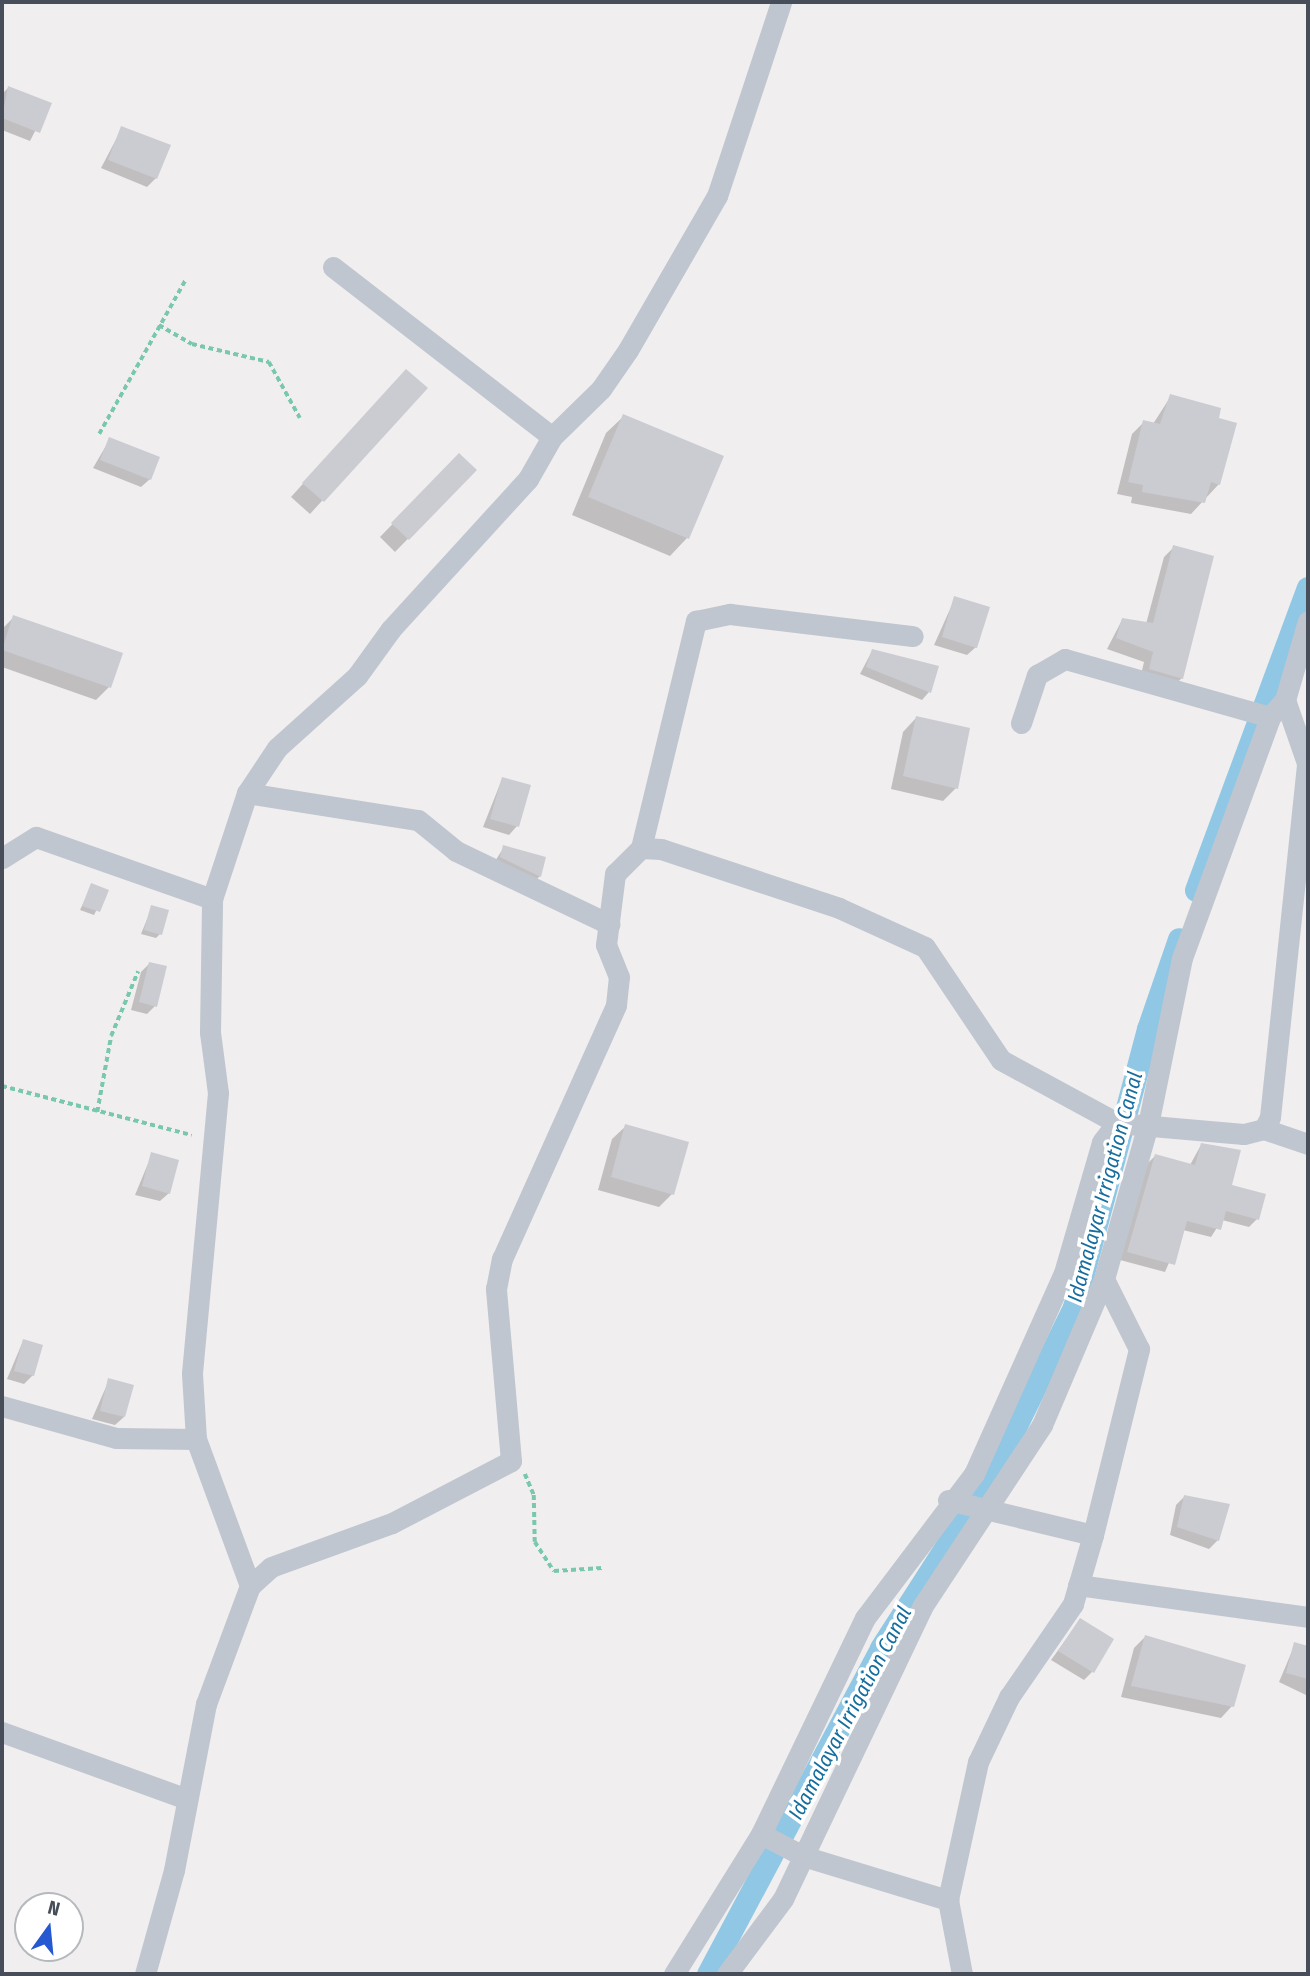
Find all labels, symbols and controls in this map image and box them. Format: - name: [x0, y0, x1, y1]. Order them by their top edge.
- water label: Idamalayar Irrigation Canal: [1062, 1069, 1148, 1305]
- water label: Idamalayar Irrigation Canal: [783, 1602, 917, 1824]
- north arrow: [14, 1892, 84, 1962]
- text: N: [46, 1896, 63, 1921]

